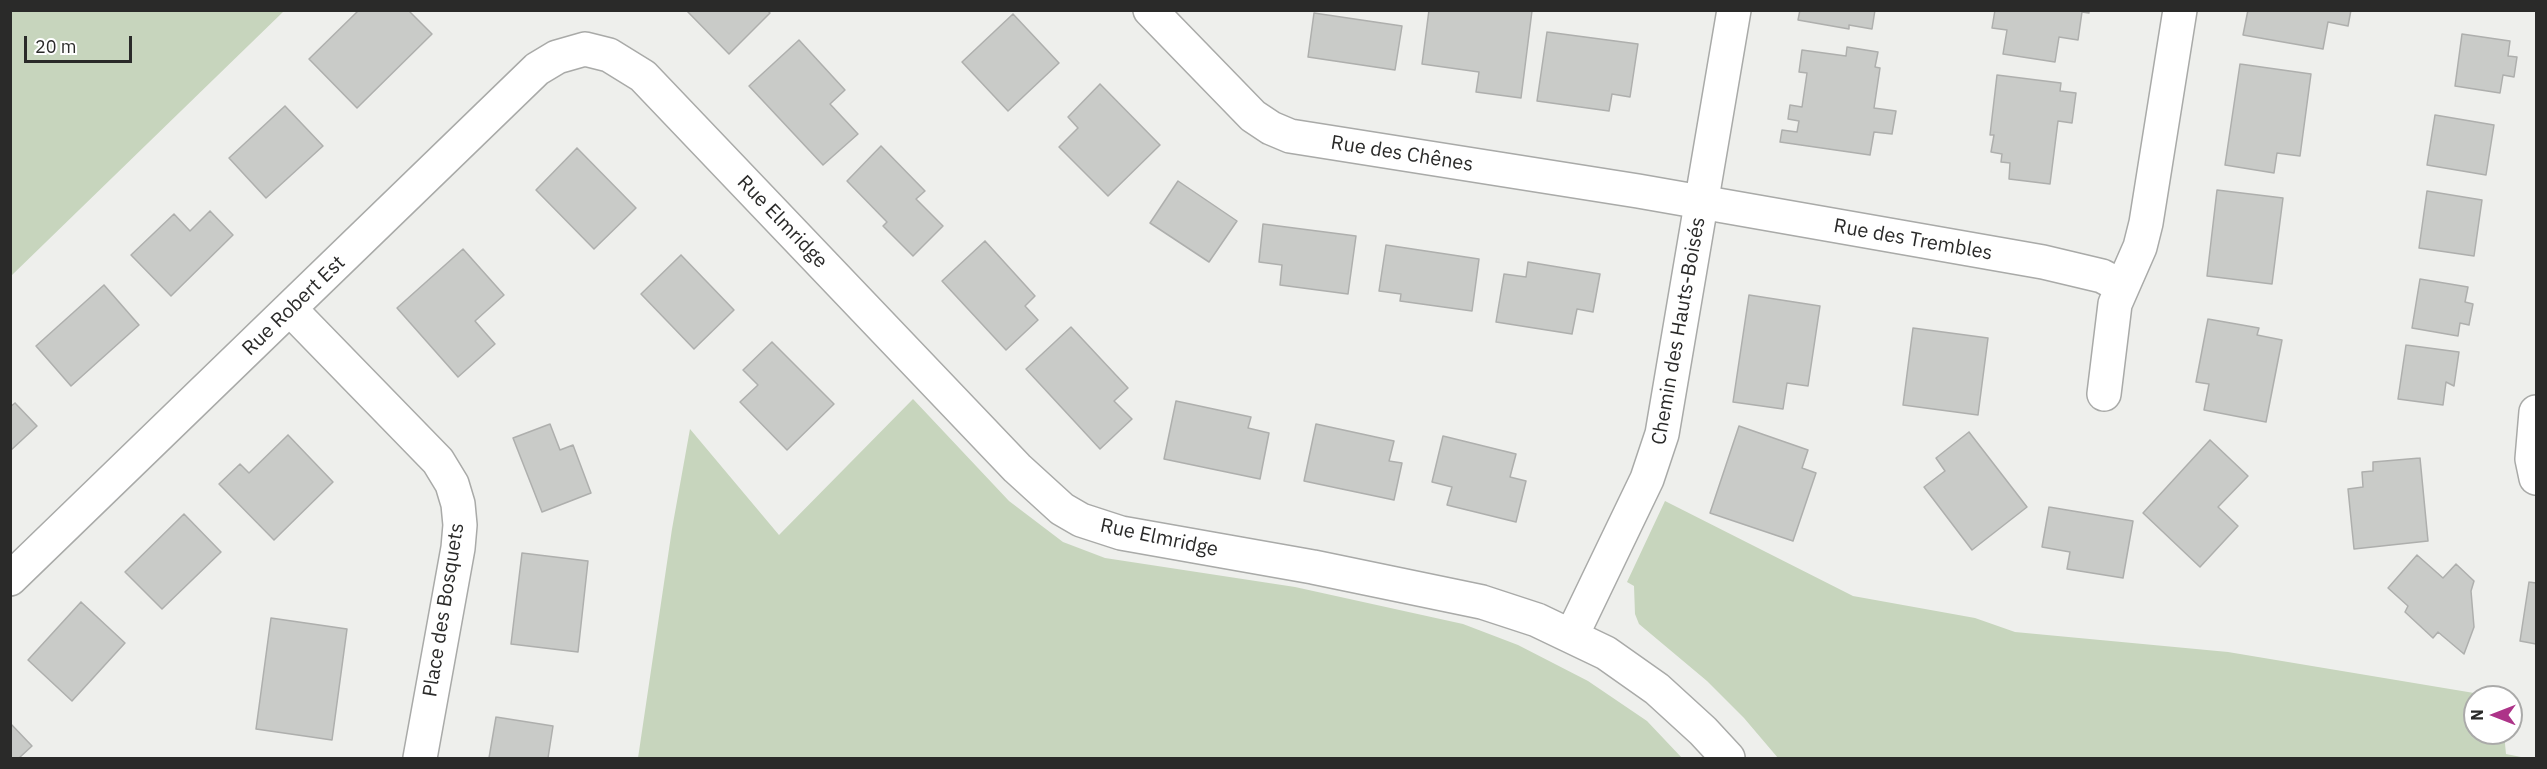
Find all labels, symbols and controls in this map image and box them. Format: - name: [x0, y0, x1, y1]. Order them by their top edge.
- scale bar: [27, 24, 135, 62]
- text: 20 m: [35, 35, 77, 58]
- street label: Rue des Chênes: [1329, 131, 1475, 177]
- street label: Rue Elmridge: [732, 171, 832, 273]
- street label: Rue des Trembles: [1832, 214, 1994, 266]
- street label: Chemin des Hauts-Boisés: [1647, 215, 1711, 447]
- street label: Rue Robert Est: [238, 251, 350, 361]
- street label: Rue Elmridge: [1098, 514, 1220, 562]
- street label: Place des Bosquets: [418, 521, 470, 699]
- north arrow: [2463, 685, 2523, 745]
- text: N: [2467, 709, 2487, 721]

